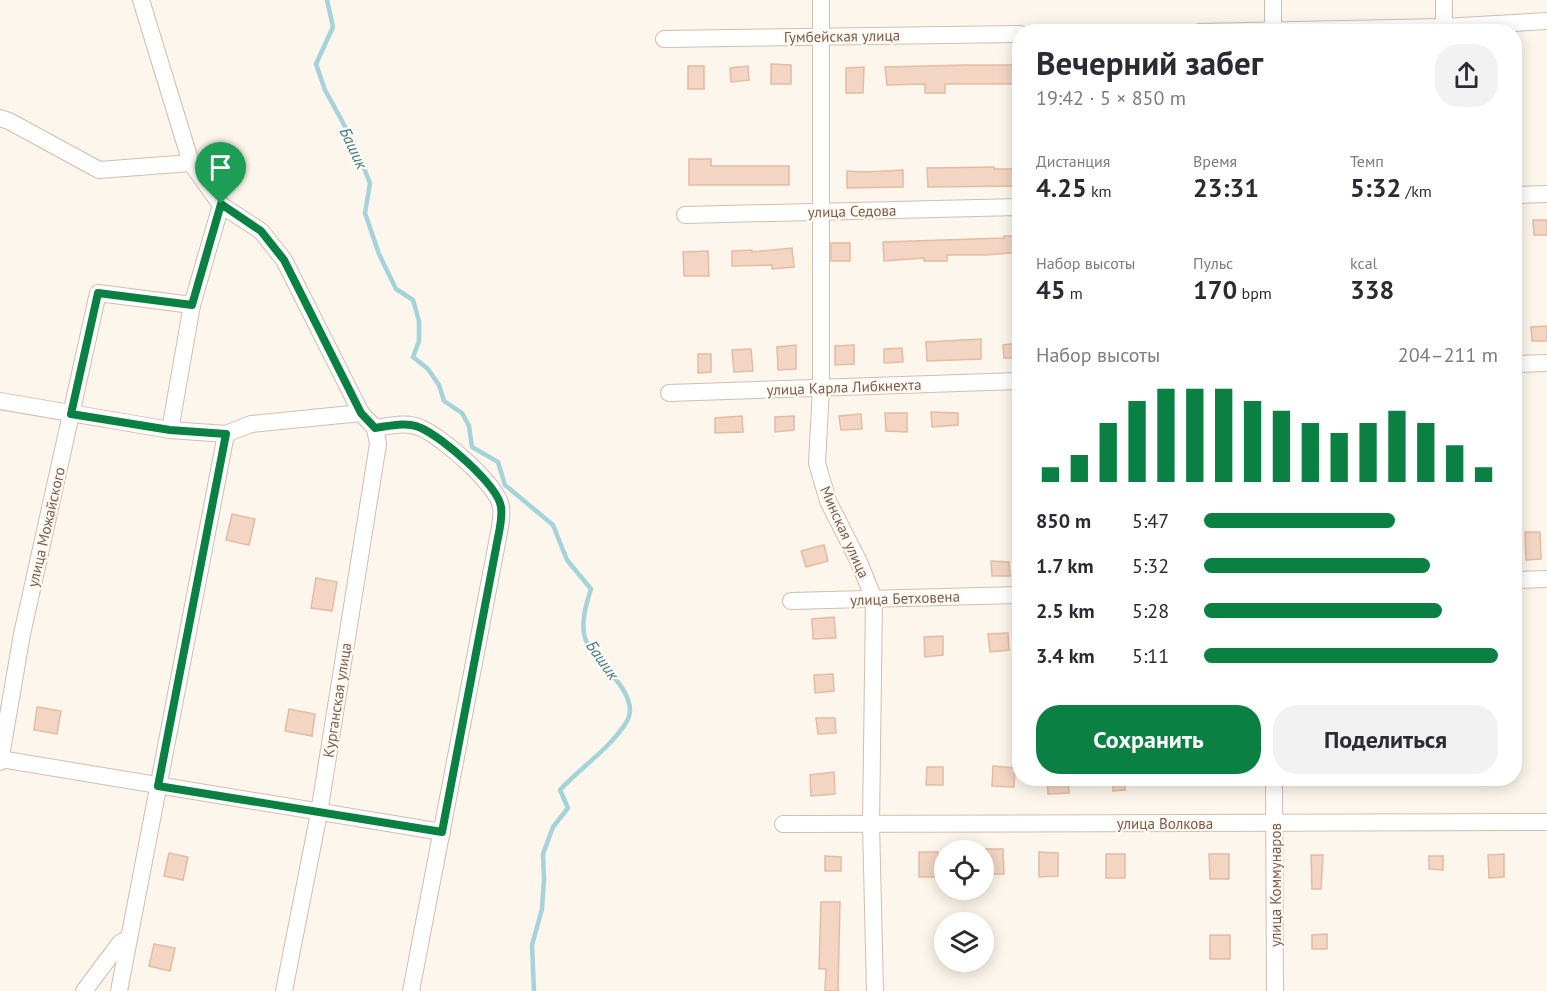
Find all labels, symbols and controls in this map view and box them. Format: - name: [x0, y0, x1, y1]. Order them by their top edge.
- street label: Гумбейская улица: [784, 25, 900, 47]
- text: Вечерний забег: [1036, 41, 1263, 84]
- button: share: [1435, 44, 1498, 107]
- text: 19:42 · 5 × 850 m: [1036, 85, 1186, 111]
- water label: Башик: [336, 124, 373, 173]
- pin: [195, 142, 246, 204]
- icon: arrive: [204, 151, 237, 184]
- text: Дистанция: [1036, 151, 1110, 171]
- text: Время: [1193, 151, 1237, 171]
- text: Темп: [1350, 151, 1384, 171]
- text: 4.25: [1036, 171, 1087, 204]
- text: 23:31: [1193, 171, 1259, 204]
- text: 5:32: [1350, 171, 1401, 204]
- text: km: [1087, 181, 1112, 201]
- text: /km: [1401, 181, 1432, 201]
- street label: улица Седова: [808, 201, 896, 221]
- text: Набор высоты: [1036, 253, 1135, 273]
- text: Пульс: [1193, 253, 1233, 273]
- text: kcal: [1350, 253, 1377, 273]
- text: 45: [1036, 273, 1065, 306]
- text: 170: [1193, 273, 1237, 306]
- text: 338: [1350, 273, 1394, 306]
- text: m: [1065, 283, 1083, 303]
- text: bpm: [1237, 283, 1272, 303]
- text: Набор высоты: [1036, 342, 1160, 368]
- text: 204–211 m: [1398, 342, 1498, 368]
- street label: улица Карла Либкнехта: [766, 375, 922, 399]
- street label: улица Можайского: [23, 465, 69, 589]
- street label: Минская улица: [816, 483, 874, 581]
- text: 850 m: [1036, 508, 1091, 534]
- text: 5:47: [1132, 508, 1169, 534]
- text: 1.7 km: [1036, 553, 1094, 579]
- text: 5:32: [1132, 553, 1169, 579]
- street label: улица Бетховена: [850, 587, 960, 609]
- text: 2.5 km: [1036, 598, 1095, 624]
- text: 5:28: [1132, 598, 1169, 624]
- water label: Башик: [582, 636, 624, 684]
- street label: Курганская улица: [319, 641, 355, 759]
- text: 3.4 km: [1036, 643, 1095, 669]
- text: 5:11: [1132, 643, 1169, 669]
- button: Сохранить: [1036, 705, 1261, 774]
- button: Поделиться: [1273, 705, 1498, 774]
- street label: улица Волкова: [1117, 814, 1213, 833]
- street label: улица Коммунаров: [1266, 823, 1285, 947]
- map controls: [934, 840, 994, 972]
- button: locate: [934, 840, 994, 900]
- button: layers: [934, 912, 994, 972]

